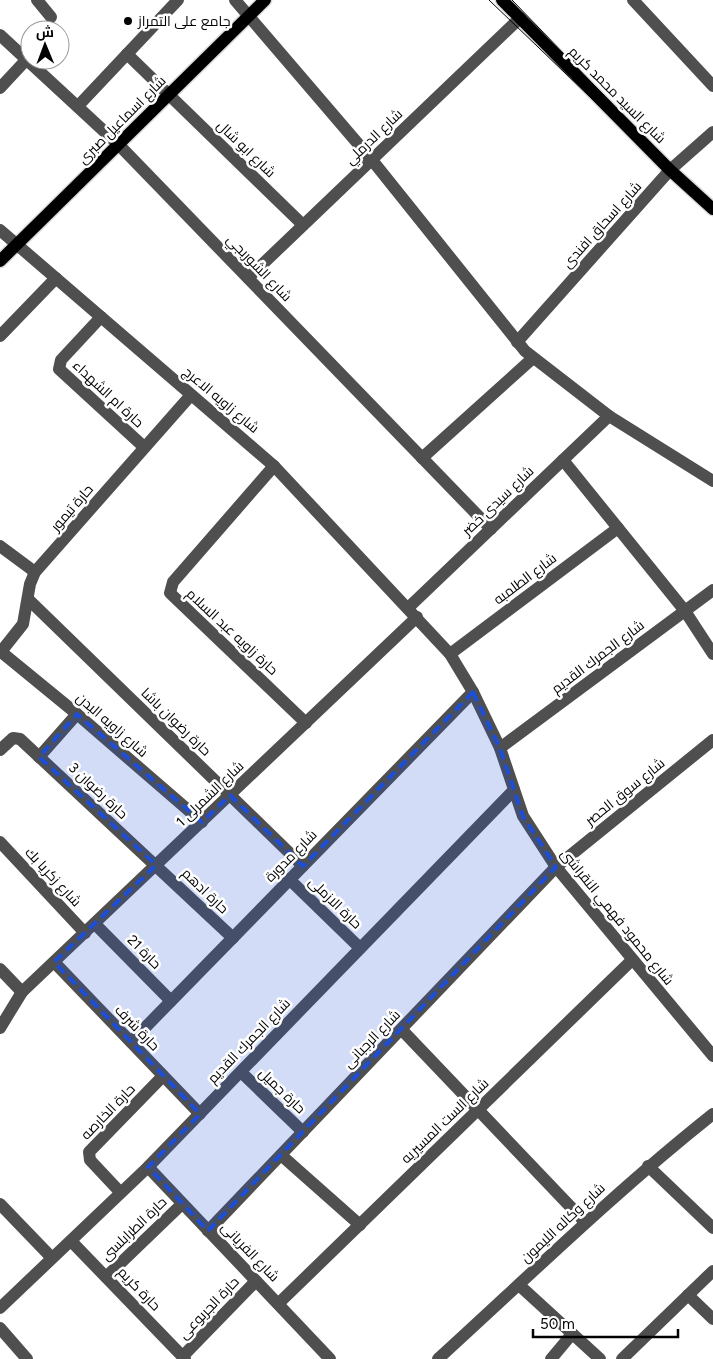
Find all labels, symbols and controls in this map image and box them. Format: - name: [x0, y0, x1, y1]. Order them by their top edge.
- place label: جامع على التمراز: [137, 13, 230, 30]
- marker: جامع على التمراز: [122, 15, 134, 27]
- north arrow: [20, 20, 70, 70]
- text: ش: [36, 24, 54, 41]
- street label: شارع السيد محمد كريم: [564, 43, 669, 148]
- street label: شارع اسماعيل صبرى: [74, 72, 170, 168]
- street label: شارع الدرملي: [342, 105, 408, 171]
- street label: شارع ابو شال: [213, 117, 279, 181]
- street label: شارع اسحاق افندى: [559, 178, 645, 272]
- street label: شارع الشوربجي: [221, 231, 295, 307]
- street label: حارة ام الشهداء: [68, 357, 147, 432]
- street label: شارع زاويه الاعرج: [179, 363, 263, 437]
- street label: شارع سيدى خضر: [458, 463, 537, 540]
- street label: حارة تيمور: [46, 481, 97, 536]
- street label: شارع الطلمبه: [490, 550, 560, 608]
- street label: حارة زاويه عبد السلام: [182, 585, 281, 679]
- street label: شارع الجمرك القديم: [548, 617, 648, 698]
- street label: حارة رضوان باشا: [138, 684, 214, 760]
- street label: شارع زاويه البدن: [73, 689, 151, 761]
- street label: شارع سوق الحصر: [581, 755, 668, 830]
- street label: شارع الشمرلى 1: [173, 758, 247, 830]
- street label: حارة رضوان 3: [65, 759, 131, 823]
- street label: شارع مدورة: [261, 826, 321, 886]
- street label: شارع زكريا بك: [21, 844, 85, 910]
- street label: شارع محمود فهمي النقراشى: [555, 846, 677, 990]
- street label: حارة ادهم: [177, 865, 232, 918]
- street label: حارة الازملى: [305, 873, 365, 933]
- street label: حارة 21: [124, 932, 164, 972]
- street label: شارع الجمرك القديم: [204, 995, 295, 1088]
- street label: حارة شرف: [111, 1002, 163, 1054]
- street label: شارع الرجبانى: [340, 1006, 404, 1072]
- street label: حارة جميل: [255, 1065, 309, 1117]
- street label: شارع الست المسيريه: [398, 1075, 492, 1167]
- street label: حارة الخارصه: [77, 1081, 139, 1143]
- street label: شارع وكاله الليمون: [517, 1179, 609, 1267]
- street label: حارة الطرابلسى: [98, 1194, 170, 1264]
- street label: شارع الفريانى: [217, 1219, 283, 1285]
- street label: حارة كريم: [113, 1264, 164, 1315]
- street label: حارة الجربوعى: [175, 1273, 243, 1343]
- scale bar: [533, 1306, 678, 1338]
- text: 50 m: [540, 1315, 575, 1333]

